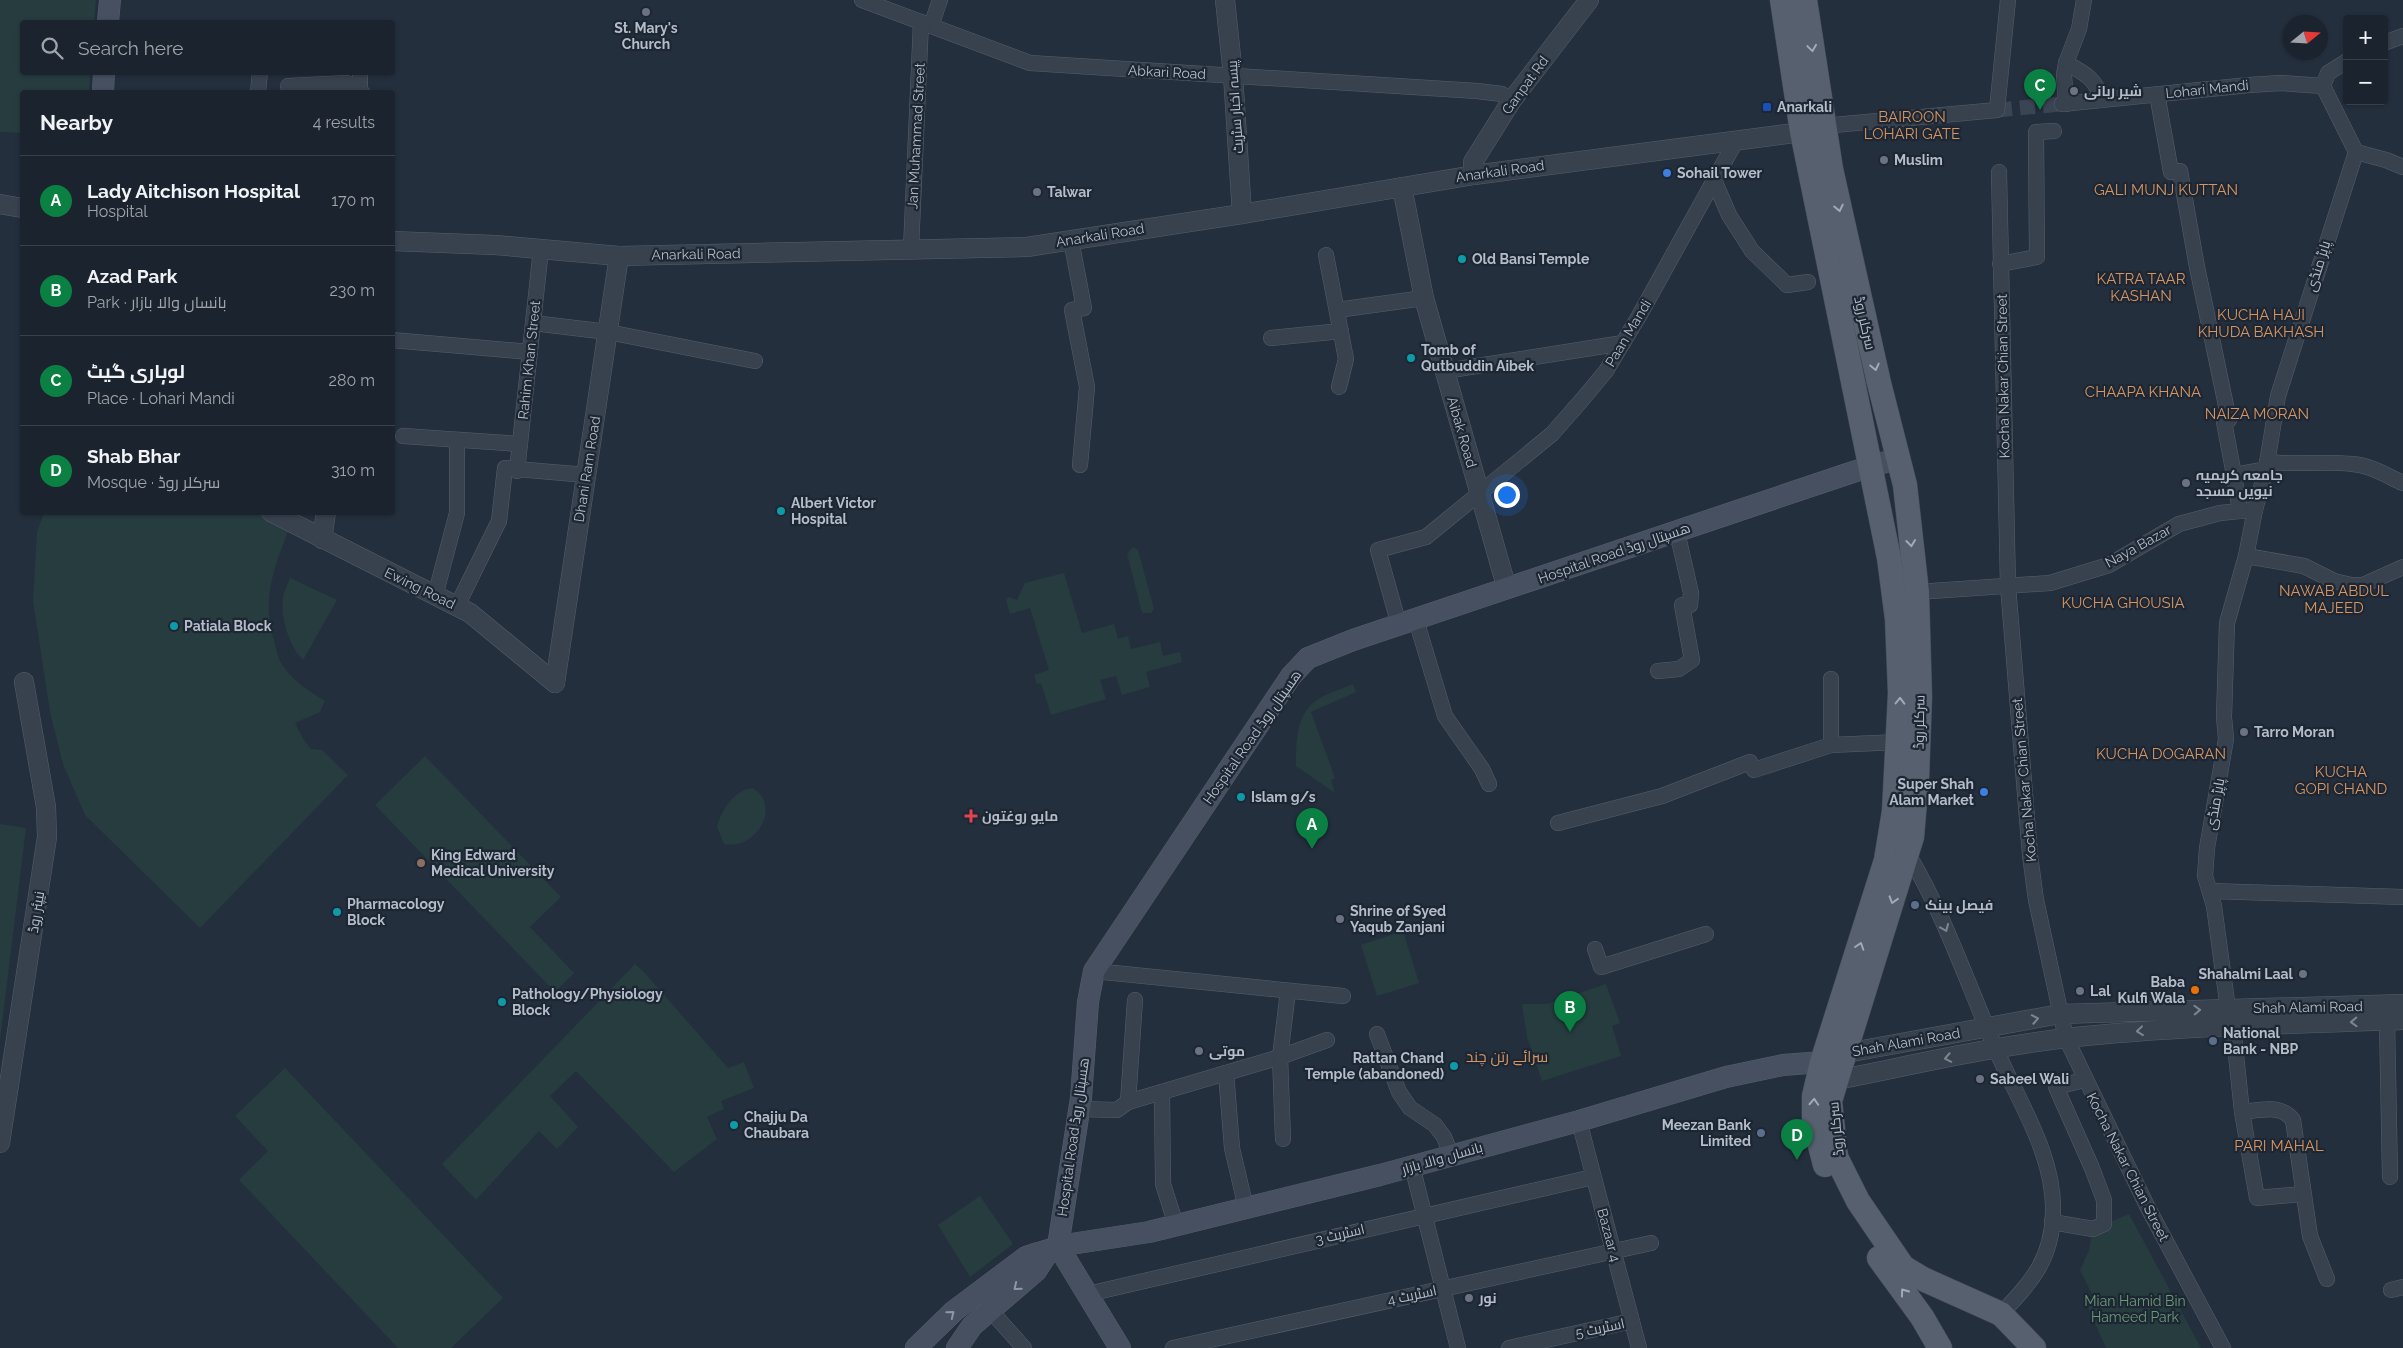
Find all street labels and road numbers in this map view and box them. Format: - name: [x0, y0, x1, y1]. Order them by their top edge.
- street label: Ganpat Rd: [1499, 53, 1551, 117]
- street label: پیسہ اخبار سٹریٹ: [1224, 59, 1248, 154]
- street label: Jan Muhammad Street: [904, 62, 928, 210]
- street label: Abkari Road: [1128, 62, 1206, 82]
- street label: Lohari Mandi: [2165, 77, 2249, 101]
- street label: Anarkali Road: [1455, 157, 1545, 185]
- street label: Anarkali Road: [1055, 220, 1145, 250]
- street label: پاپڑ منڈی: [2303, 238, 2335, 294]
- street label: Anarkali Road: [651, 245, 741, 263]
- street label: Kocha Nakar Chian Street: [1994, 293, 2012, 458]
- street label: سرکلر روڈ: [1851, 295, 1879, 351]
- street label: Paan Mandi: [1602, 297, 1654, 369]
- street label: Rahim Khan Street: [515, 299, 543, 420]
- street label: Aibak Road: [1444, 395, 1480, 469]
- street label: Dhani Ram Road: [571, 415, 603, 523]
- street label: Hospital Road ھسپتال روڈ: [1536, 519, 1693, 588]
- street label: Naya Bazar: [2102, 521, 2174, 571]
- street label: Ewing Road: [382, 564, 458, 612]
- street label: Hospital Road ھسپتال روڈ: [1200, 667, 1306, 808]
- street label: سرکلر روڈ: [1911, 695, 1927, 749]
- street label: Kocha Nakar Chian Street: [2009, 697, 2039, 863]
- street label: پاپڑ منڈی: [2203, 776, 2229, 832]
- street label: نیپئر روڈ: [25, 890, 49, 934]
- street label: Shah Alami Road: [2253, 998, 2363, 1016]
- street label: Shah Alami Road: [1851, 1025, 1961, 1059]
- street label: Hospital Road ھسپتال روڈ: [1054, 1057, 1094, 1218]
- street label: Kocha Nakar Chian Street: [2084, 1090, 2173, 1244]
- street label: سرکلر روڈ: [1825, 1101, 1847, 1157]
- street label: بانساں والا بازار: [1399, 1139, 1484, 1177]
- street label: Bazaar 4: [1594, 1206, 1624, 1264]
- street label: اسٹریٹ 3: [1314, 1221, 1366, 1247]
- street label: اسٹریٹ 4: [1386, 1282, 1438, 1308]
- street label: اسٹریٹ 5: [1574, 1315, 1626, 1341]

